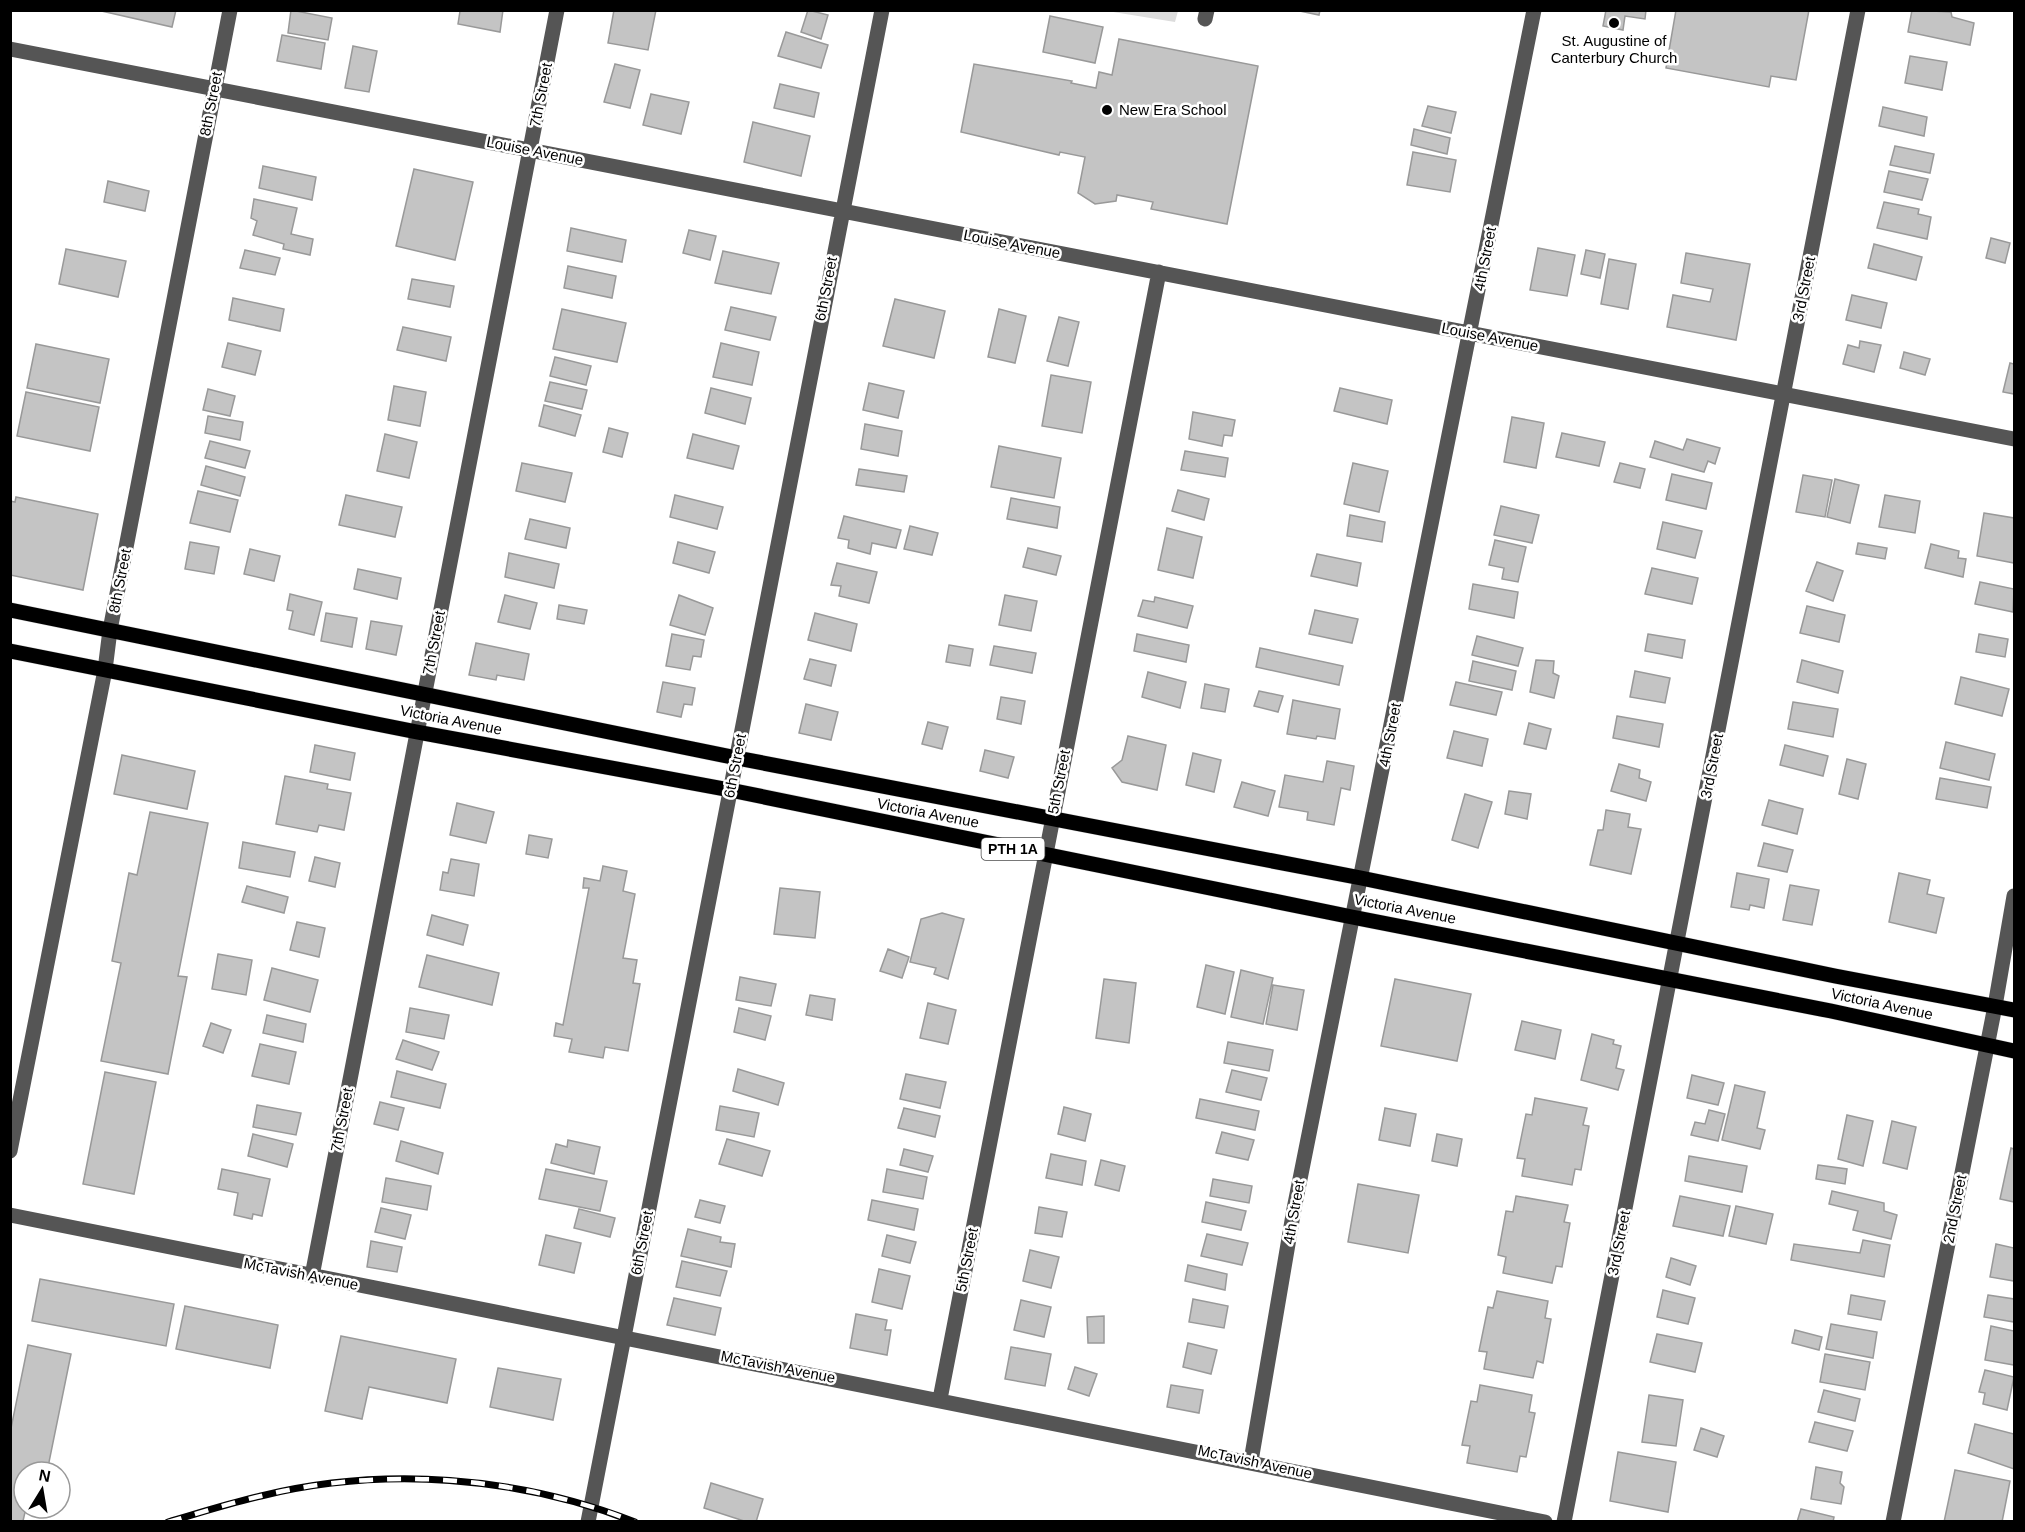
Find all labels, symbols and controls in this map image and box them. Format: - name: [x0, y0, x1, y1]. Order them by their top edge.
- marker: St. Augustine of Canterbury Church: [1607, 16, 1621, 30]
- place label: St. Augustine of Canterbury Church: [1551, 32, 1677, 66]
- street label: 7th Street: [526, 61, 555, 128]
- street label: 8th Street: [196, 70, 225, 137]
- place label: New Era School: [1119, 101, 1227, 118]
- marker: New Era School: [1100, 103, 1114, 117]
- street label: Louise Avenue: [485, 133, 585, 168]
- street label: 4th Street: [1470, 225, 1499, 292]
- street label: Louise Avenue: [962, 226, 1062, 261]
- street label: 3rd Street: [1789, 254, 1818, 323]
- street label: 6th Street: [811, 255, 840, 322]
- street label: Louise Avenue: [1440, 319, 1540, 354]
- street label: 8th Street: [105, 547, 134, 614]
- street label: 7th Street: [419, 609, 448, 676]
- street label: Victoria Avenue: [399, 701, 504, 738]
- street label: 4th Street: [1375, 701, 1404, 768]
- street label: 3rd Street: [1697, 731, 1726, 800]
- street label: 6th Street: [720, 732, 749, 799]
- street label: 5th Street: [1044, 748, 1073, 815]
- street label: Victoria Avenue: [876, 794, 981, 831]
- road number: PTH 1A: [982, 838, 1044, 860]
- street label: Victoria Avenue: [1353, 890, 1458, 927]
- street label: Victoria Avenue: [1830, 984, 1935, 1023]
- street label: 7th Street: [327, 1086, 356, 1153]
- street label: 2nd Street: [1940, 1172, 1970, 1244]
- street label: 4th Street: [1279, 1178, 1308, 1245]
- street label: 3rd Street: [1604, 1208, 1633, 1277]
- street label: 6th Street: [627, 1209, 656, 1276]
- street label: 5th Street: [952, 1226, 981, 1293]
- street label: McTavish Avenue: [242, 1254, 360, 1293]
- street label: McTavish Avenue: [719, 1347, 837, 1386]
- street label: McTavish Avenue: [1196, 1441, 1314, 1482]
- north arrow: [12, 1460, 72, 1520]
- text: N: [37, 1466, 52, 1485]

